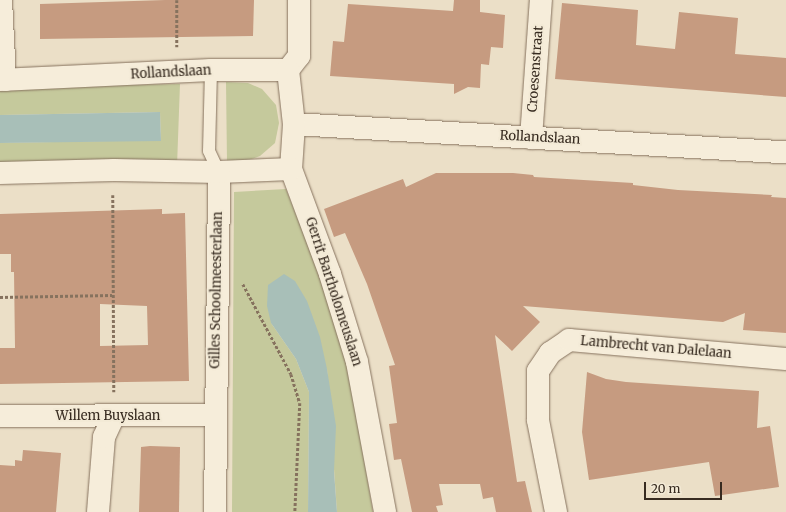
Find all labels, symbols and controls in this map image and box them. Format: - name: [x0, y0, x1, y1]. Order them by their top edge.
- street label: Croesenstraat: [525, 25, 547, 113]
- street label: Rollandslaan: [130, 63, 212, 83]
- street label: Rollandslaan: [499, 128, 581, 148]
- street label: Gilles Schoolmeesterlaan: [208, 211, 226, 369]
- street label: Gerrit Bartholomeuslaan: [302, 216, 364, 368]
- street label: Lambrecht van Dalelaan: [580, 334, 732, 362]
- street label: Willem Buyslaan: [56, 408, 160, 424]
- scale bar: [646, 474, 724, 500]
- text: 20 m: [651, 481, 680, 496]

